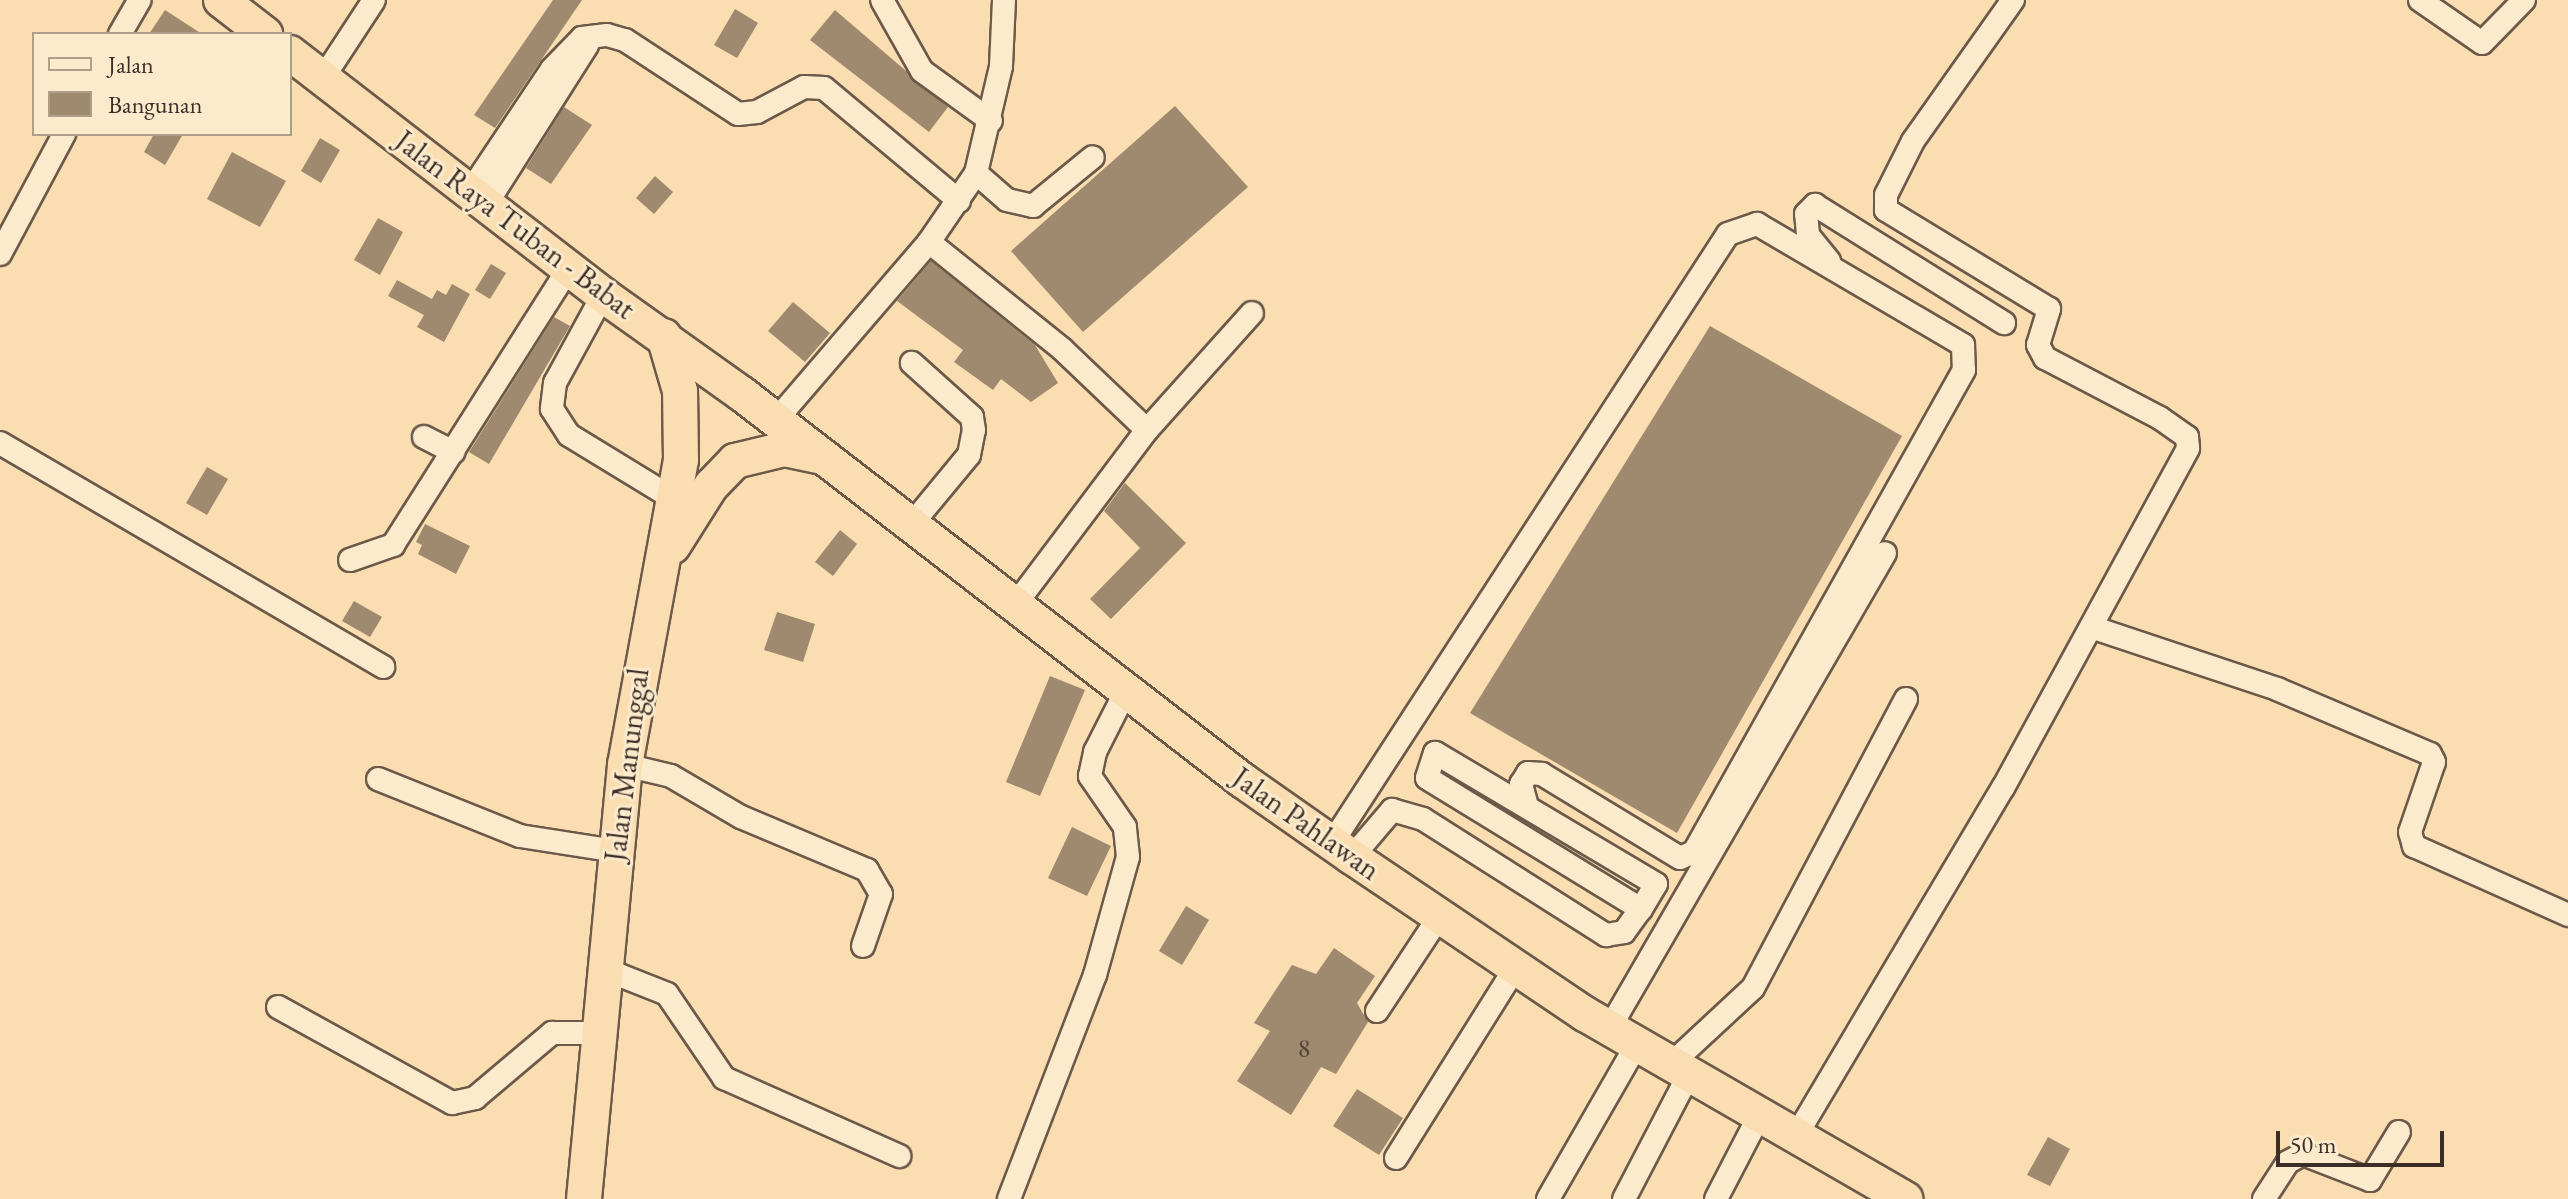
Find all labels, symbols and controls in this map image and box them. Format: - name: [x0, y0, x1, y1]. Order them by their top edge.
- legend: [32, 32, 292, 136]
- text: Jalan: [108, 49, 154, 80]
- text: Bangunan: [108, 89, 202, 120]
- street label: Jalan Raya Tuban - Babat: [388, 123, 642, 327]
- street label: Jalan Manunggal: [597, 666, 657, 864]
- street label: Jalan Pahlawan: [1225, 760, 1387, 888]
- house number: 8: [1298, 1033, 1310, 1065]
- scale bar: [2280, 1115, 2448, 1165]
- text: 50 m: [2290, 1129, 2337, 1160]

